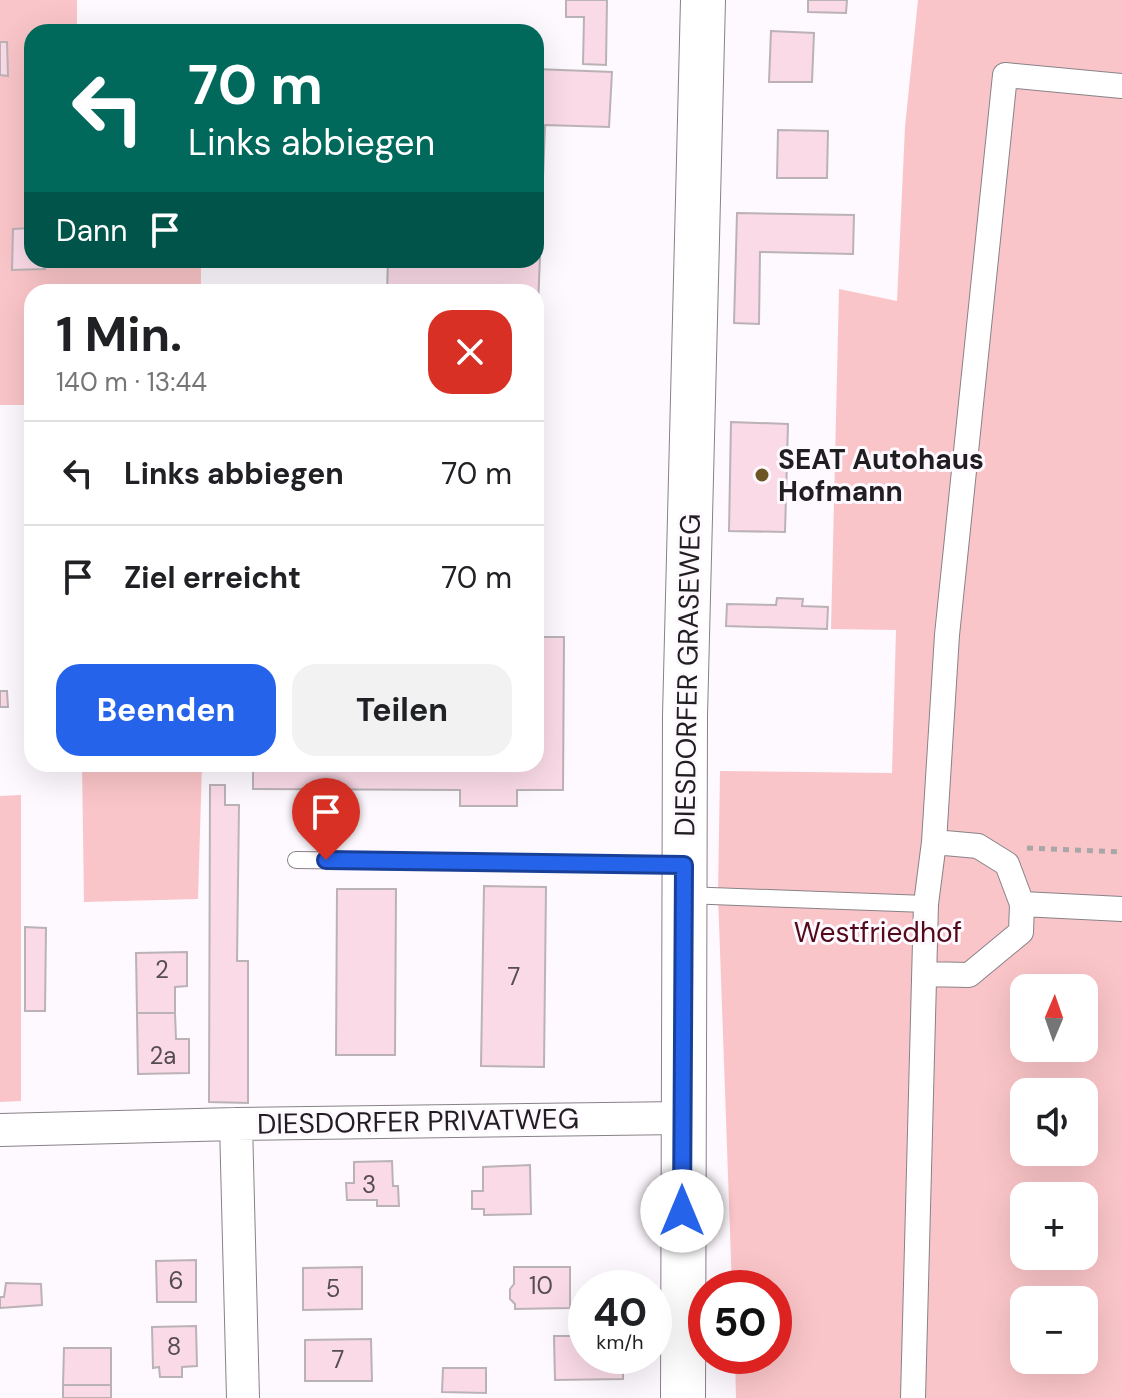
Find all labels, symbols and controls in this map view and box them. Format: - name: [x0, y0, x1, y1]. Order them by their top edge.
- text: 70 m: [188, 48, 323, 121]
- icon: left: [56, 56, 160, 160]
- text: Links abbiegen: [188, 119, 435, 166]
- icon: arrive: [143, 208, 187, 252]
- text: Dann: [56, 211, 127, 250]
- text: 1 Min.: [56, 303, 182, 366]
- button: close: [428, 310, 512, 394]
- text: 140 m · 13:44: [56, 365, 207, 399]
- place label: SEAT Autohaus Hofmann: [778, 441, 984, 510]
- icon: left: [56, 451, 100, 495]
- text: Links abbiegen: [124, 454, 344, 493]
- text: 70 m: [441, 454, 512, 493]
- marker: SEAT Autohaus Hofmann: [753, 466, 771, 484]
- street label: DIESDORFER GRASEWEG: [666, 513, 709, 837]
- icon: arrive: [56, 555, 100, 599]
- text: Ziel erreicht: [124, 558, 301, 597]
- text: 70 m: [441, 558, 512, 597]
- button: Beenden: [56, 664, 276, 756]
- button: Teilen: [292, 664, 512, 756]
- pin: [292, 778, 360, 860]
- icon: arrive: [304, 790, 348, 834]
- park label: Westfriedhof: [794, 914, 962, 951]
- house number: 2: [155, 954, 169, 985]
- house number: 7: [508, 961, 520, 992]
- north arrow: [1010, 974, 1098, 1062]
- map controls: [1010, 974, 1098, 1374]
- house number: 2a: [150, 1040, 176, 1071]
- button: sound: [1010, 1078, 1098, 1166]
- street label: DIESDORFER PRIVATWEG: [257, 1100, 579, 1143]
- house number: 3: [362, 1169, 376, 1200]
- position arrow: [640, 1169, 724, 1253]
- button: +: [1010, 1182, 1098, 1270]
- house number: 6: [168, 1265, 184, 1296]
- house number: 10: [529, 1270, 553, 1301]
- speed limit sign: 50: [688, 1270, 792, 1374]
- house number: 5: [326, 1273, 340, 1304]
- text: 40: [593, 1286, 647, 1338]
- button: −: [1010, 1286, 1098, 1374]
- text: km/h: [596, 1329, 644, 1355]
- house number: 8: [167, 1331, 181, 1362]
- house number: 7: [332, 1344, 344, 1375]

